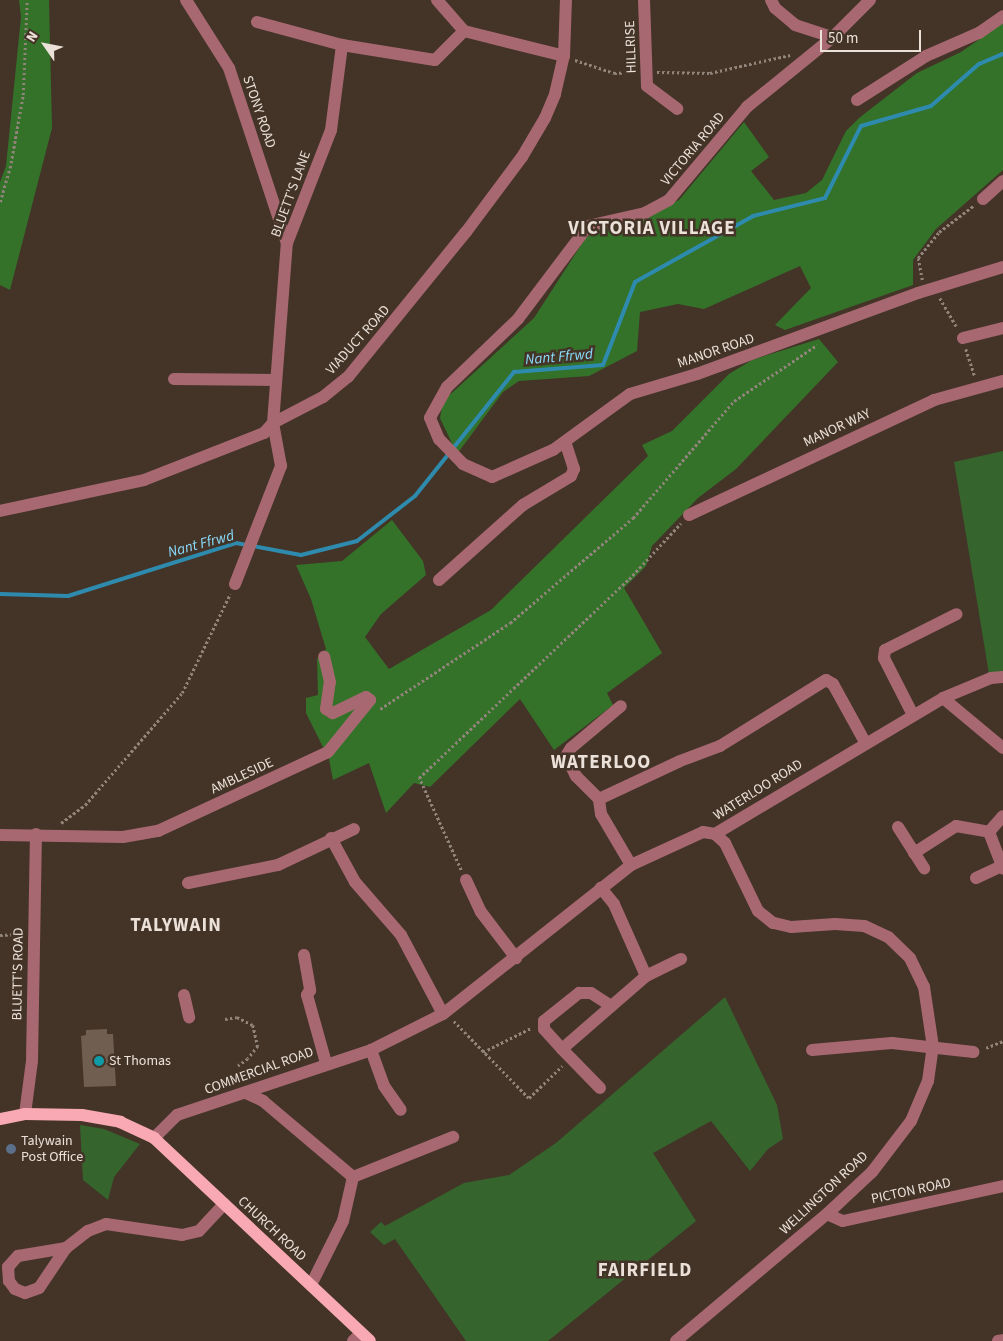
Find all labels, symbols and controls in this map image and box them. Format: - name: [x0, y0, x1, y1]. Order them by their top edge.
- north arrow: [20, 20, 70, 70]
- street label: HILLRISE: [622, 20, 640, 74]
- scale bar: [823, 20, 924, 52]
- text: N: [21, 27, 43, 46]
- text: 50 m: [828, 28, 858, 49]
- street label: STONY ROAD: [239, 74, 279, 150]
- street label: VICTORIA ROAD: [657, 109, 729, 189]
- street label: BLUETT'S LANE: [268, 149, 314, 239]
- district label: VICTORIA VILLAGE: [566, 218, 738, 240]
- street label: VIADUCT ROAD: [322, 302, 394, 378]
- street label: MANOR ROAD: [675, 330, 757, 372]
- water label: Nant Ffrwd: [524, 345, 594, 369]
- street label: MANOR WAY: [801, 405, 873, 451]
- water label: Nant Ffrwd: [166, 526, 236, 562]
- district label: WATERLOO: [550, 752, 652, 774]
- street label: AMBLESIDE: [208, 754, 276, 798]
- street label: WATERLOO ROAD: [710, 756, 806, 824]
- district label: TALYWAIN: [129, 915, 223, 937]
- street label: BLUETT'S ROAD: [9, 927, 27, 1021]
- street label: COMMERCIAL ROAD: [202, 1043, 316, 1099]
- place label: St Thomas: [109, 1053, 171, 1069]
- marker: St Thomas: [93, 1055, 105, 1067]
- place label: Talywain Post Office: [21, 1133, 83, 1166]
- marker: Talywain Post Office: [5, 1143, 17, 1155]
- street label: WELLINGTON ROAD: [776, 1148, 872, 1238]
- street label: PICTON ROAD: [870, 1174, 952, 1208]
- street label: CHURCH ROAD: [234, 1193, 310, 1265]
- district label: FAIRFIELD: [597, 1260, 693, 1282]

